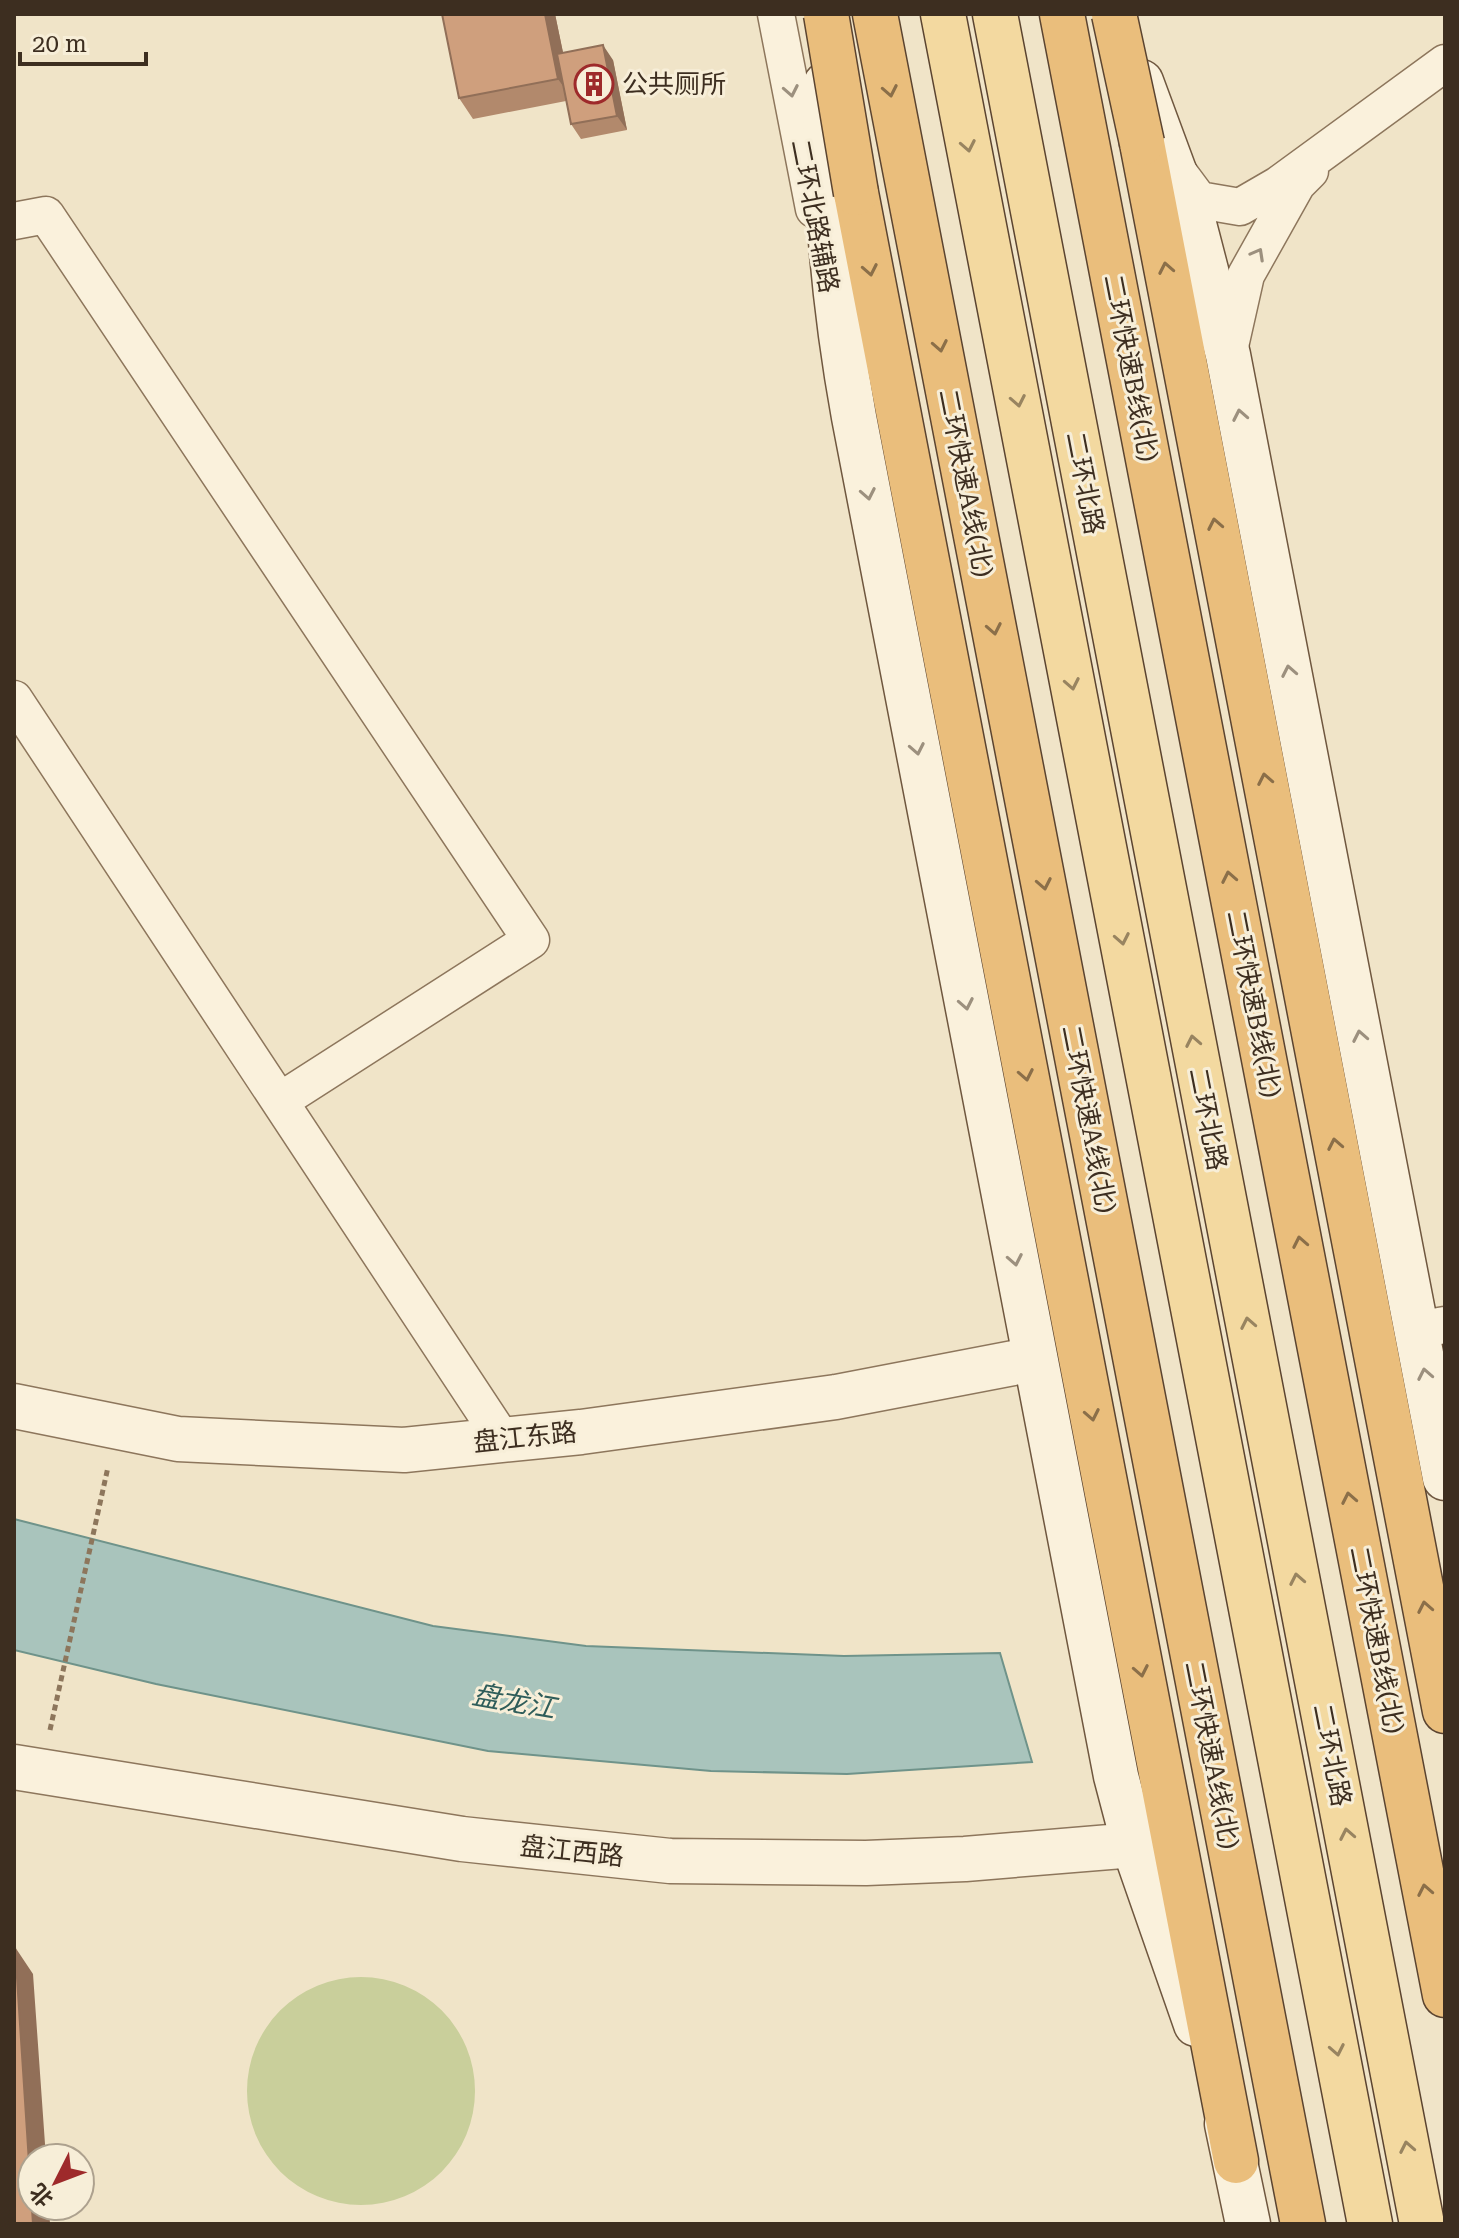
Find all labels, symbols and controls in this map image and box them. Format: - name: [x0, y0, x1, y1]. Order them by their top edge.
- scale bar: [20, 16, 146, 66]
- text: 20 m: [32, 30, 87, 58]
- building icon: 公共厕所: [573, 63, 615, 105]
- place label: 公共厕所: [622, 69, 726, 99]
- one-way arrow: [781, 84, 798, 97]
- one-way arrow: [881, 84, 898, 97]
- street label: 二环北路辅路: [785, 137, 845, 295]
- one-way arrow: [959, 139, 976, 152]
- one-way arrow: [1248, 248, 1263, 262]
- one-way arrow: [1158, 262, 1175, 276]
- one-way arrow: [861, 263, 878, 277]
- street label: 二环快速B线(北): [1098, 272, 1164, 464]
- one-way arrow: [930, 339, 947, 353]
- street label: 二环快速A线(北): [933, 386, 999, 580]
- one-way arrow: [1008, 394, 1025, 408]
- one-way arrow: [1232, 408, 1249, 422]
- street label: 二环北路: [1060, 429, 1110, 537]
- one-way arrow: [859, 487, 876, 500]
- one-way arrow: [1208, 517, 1225, 530]
- one-way arrow: [985, 622, 1002, 635]
- one-way arrow: [1281, 664, 1298, 678]
- one-way arrow: [1063, 677, 1080, 690]
- one-way arrow: [908, 742, 925, 756]
- one-way arrow: [1257, 772, 1274, 786]
- one-way arrow: [1221, 871, 1238, 884]
- one-way arrow: [1034, 877, 1051, 891]
- street label: 二环快速B线(北): [1221, 908, 1287, 1100]
- one-way arrow: [1113, 932, 1130, 945]
- one-way arrow: [957, 997, 974, 1011]
- street label: 二环快速A线(北): [1056, 1022, 1122, 1216]
- one-way arrow: [1352, 1029, 1369, 1043]
- one-way arrow: [1186, 1034, 1203, 1047]
- street label: 二环北路: [1183, 1065, 1233, 1173]
- one-way arrow: [1017, 1068, 1034, 1082]
- one-way arrow: [1327, 1138, 1344, 1151]
- one-way arrow: [1292, 1236, 1309, 1249]
- one-way arrow: [1006, 1253, 1023, 1266]
- one-way arrow: [1240, 1317, 1257, 1331]
- one-way arrow: [1417, 1367, 1434, 1380]
- one-way arrow: [1083, 1408, 1100, 1422]
- street label: 盘江东路: [472, 1417, 578, 1457]
- one-way arrow: [1341, 1491, 1358, 1505]
- street label: 二环快速B线(北): [1344, 1544, 1410, 1736]
- one-way arrow: [1290, 1572, 1307, 1585]
- one-way arrow: [1417, 1600, 1434, 1614]
- street label: 二环快速A线(北): [1179, 1658, 1245, 1852]
- one-way arrow: [1132, 1664, 1149, 1677]
- water label: 盘龙江: [470, 1678, 561, 1726]
- street label: 二环北路: [1307, 1701, 1357, 1809]
- one-way arrow: [1339, 1827, 1356, 1841]
- street label: 盘江西路: [519, 1831, 625, 1871]
- one-way arrow: [1417, 1884, 1434, 1898]
- one-way arrow: [1328, 2043, 1345, 2057]
- one-way arrow: [1400, 2141, 1417, 2154]
- north arrow: [16, 2142, 96, 2222]
- text: 北: [25, 2179, 58, 2212]

